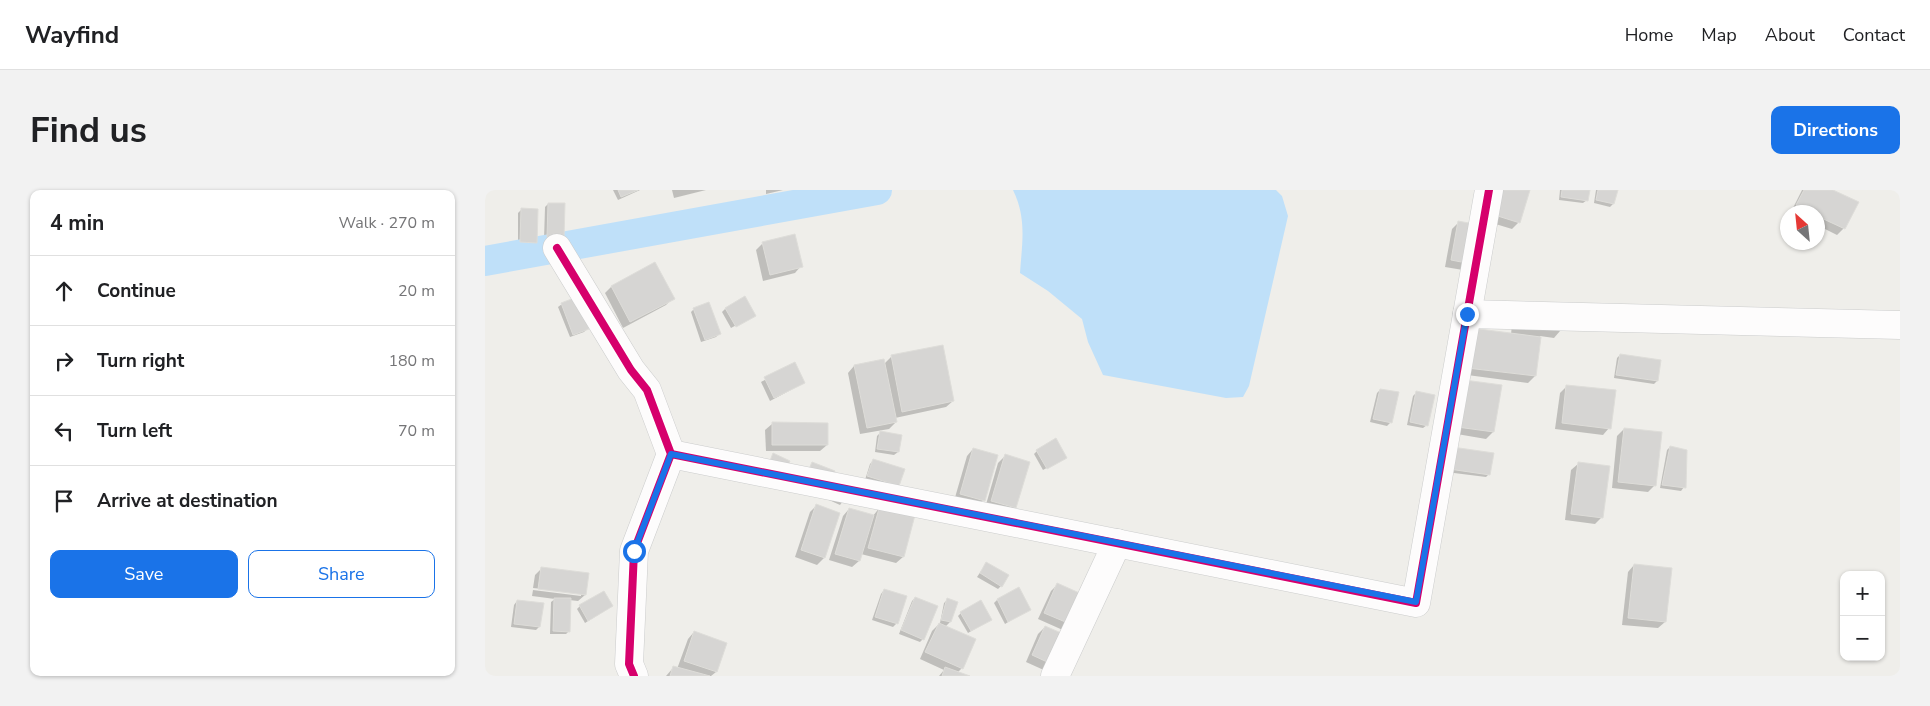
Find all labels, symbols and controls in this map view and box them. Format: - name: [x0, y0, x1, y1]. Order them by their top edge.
- text: Wayfind: [25, 19, 119, 51]
- text: Home: [1625, 23, 1673, 47]
- text: Map: [1701, 23, 1737, 47]
- text: About: [1765, 23, 1815, 47]
- text: Contact: [1843, 23, 1905, 47]
- button: Directions: [1771, 106, 1900, 154]
- text: Find us: [30, 107, 147, 154]
- north arrow: [1780, 205, 1825, 250]
- text: 4 min: [50, 209, 104, 237]
- text: Walk · 270 m: [339, 212, 435, 234]
- icon: ahead: [50, 277, 78, 305]
- text: Continue: [97, 278, 176, 304]
- text: 20 m: [398, 280, 435, 302]
- route end: [1456, 303, 1479, 326]
- icon: right: [50, 347, 78, 375]
- text: Turn right: [97, 348, 184, 374]
- text: 180 m: [388, 350, 435, 372]
- icon: left: [50, 417, 78, 445]
- text: Turn left: [97, 418, 172, 444]
- text: 70 m: [398, 420, 435, 442]
- icon: arrive: [50, 487, 78, 515]
- text: Arrive at destination: [97, 488, 278, 514]
- route start: [623, 540, 646, 563]
- button: Save: [50, 550, 238, 598]
- button: Share: [248, 550, 435, 598]
- map controls: [1840, 571, 1885, 661]
- button: +: [1840, 571, 1885, 616]
- button: −: [1840, 616, 1885, 661]

